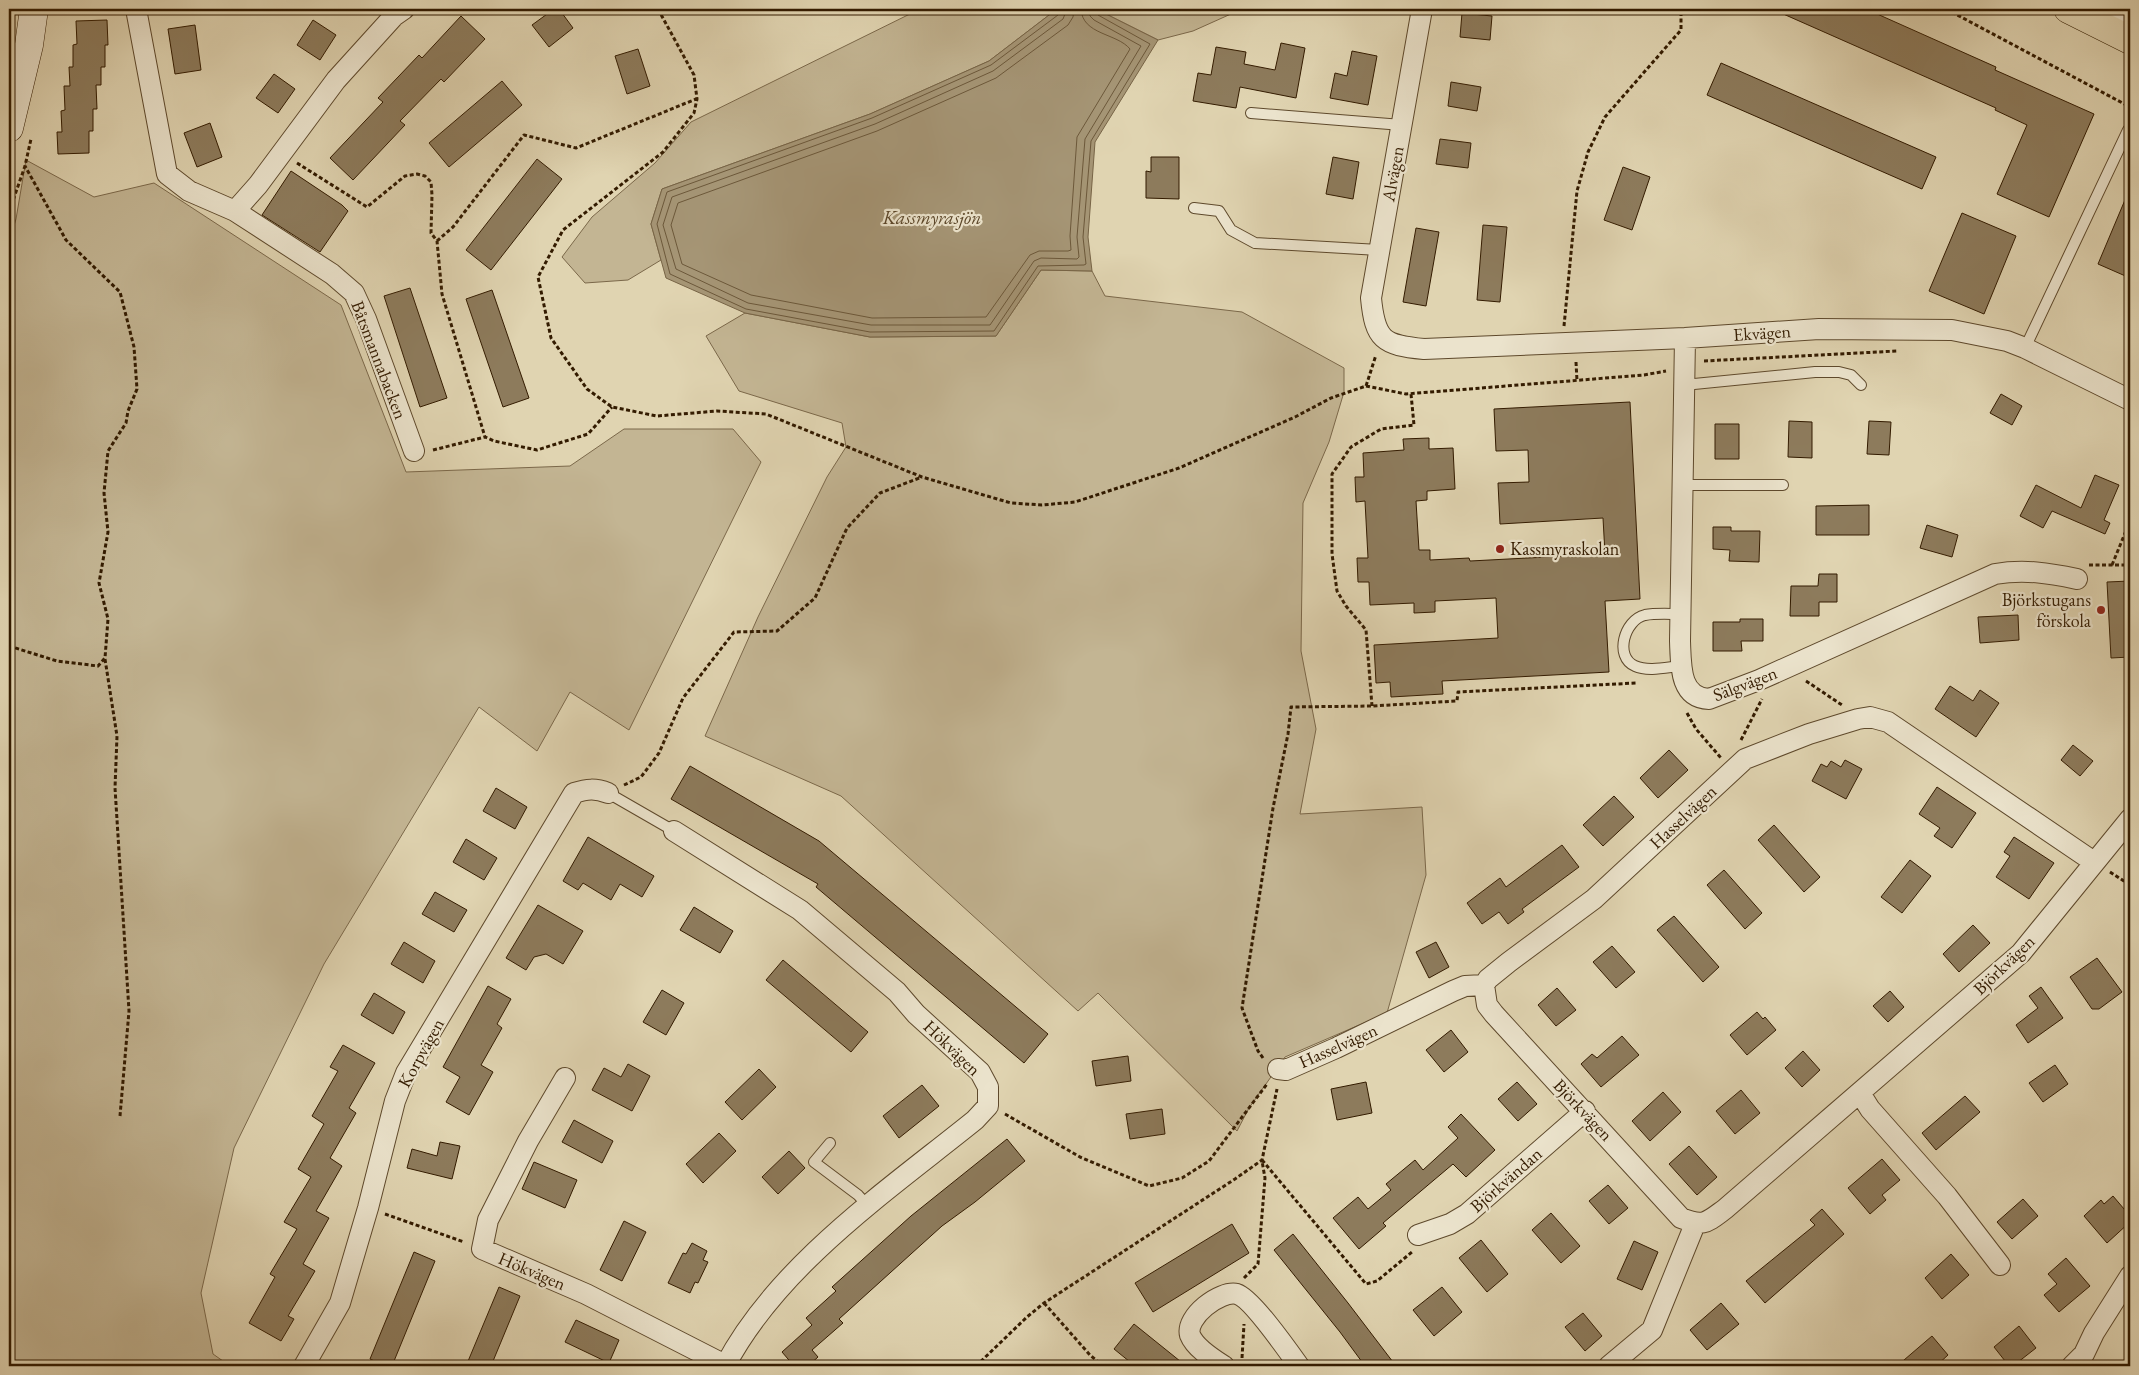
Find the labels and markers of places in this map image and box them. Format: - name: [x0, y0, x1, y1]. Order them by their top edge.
- place label: Kassmyraskolan: [1510, 537, 1620, 560]
- marker: Kassmyraskolan: [1494, 543, 1506, 555]
- place label: Björkstugans förskola: [2002, 588, 2092, 632]
- marker: Björkstugans förskola: [2095, 604, 2107, 616]

